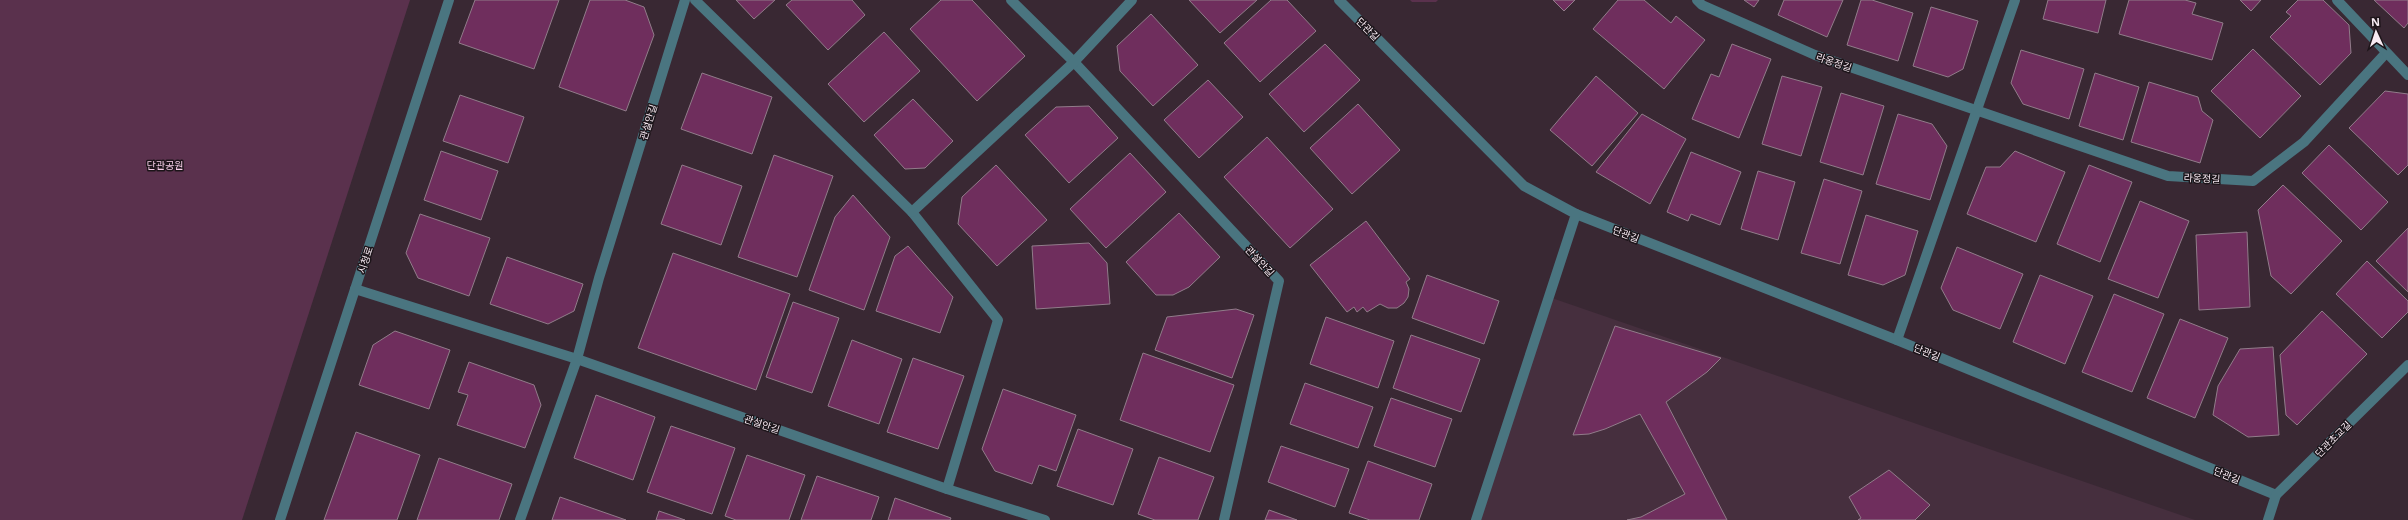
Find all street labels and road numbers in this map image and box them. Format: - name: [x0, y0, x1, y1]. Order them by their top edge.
- street label: 단관길: [1353, 14, 1383, 44]
- street label: 라옹정길: [1814, 49, 1854, 75]
- street label: 관설안길: [636, 102, 660, 142]
- street label: 라옹정길: [2183, 170, 2221, 186]
- street label: 단관길: [1611, 223, 1641, 245]
- street label: 관설안길: [1242, 243, 1278, 279]
- street label: 시청로: [354, 245, 376, 275]
- street label: 단관길: [1912, 340, 1942, 364]
- street label: 관설안길: [742, 411, 782, 437]
- street label: 단관초교길: [2312, 418, 2354, 460]
- street label: 단관길: [2212, 463, 2242, 487]

